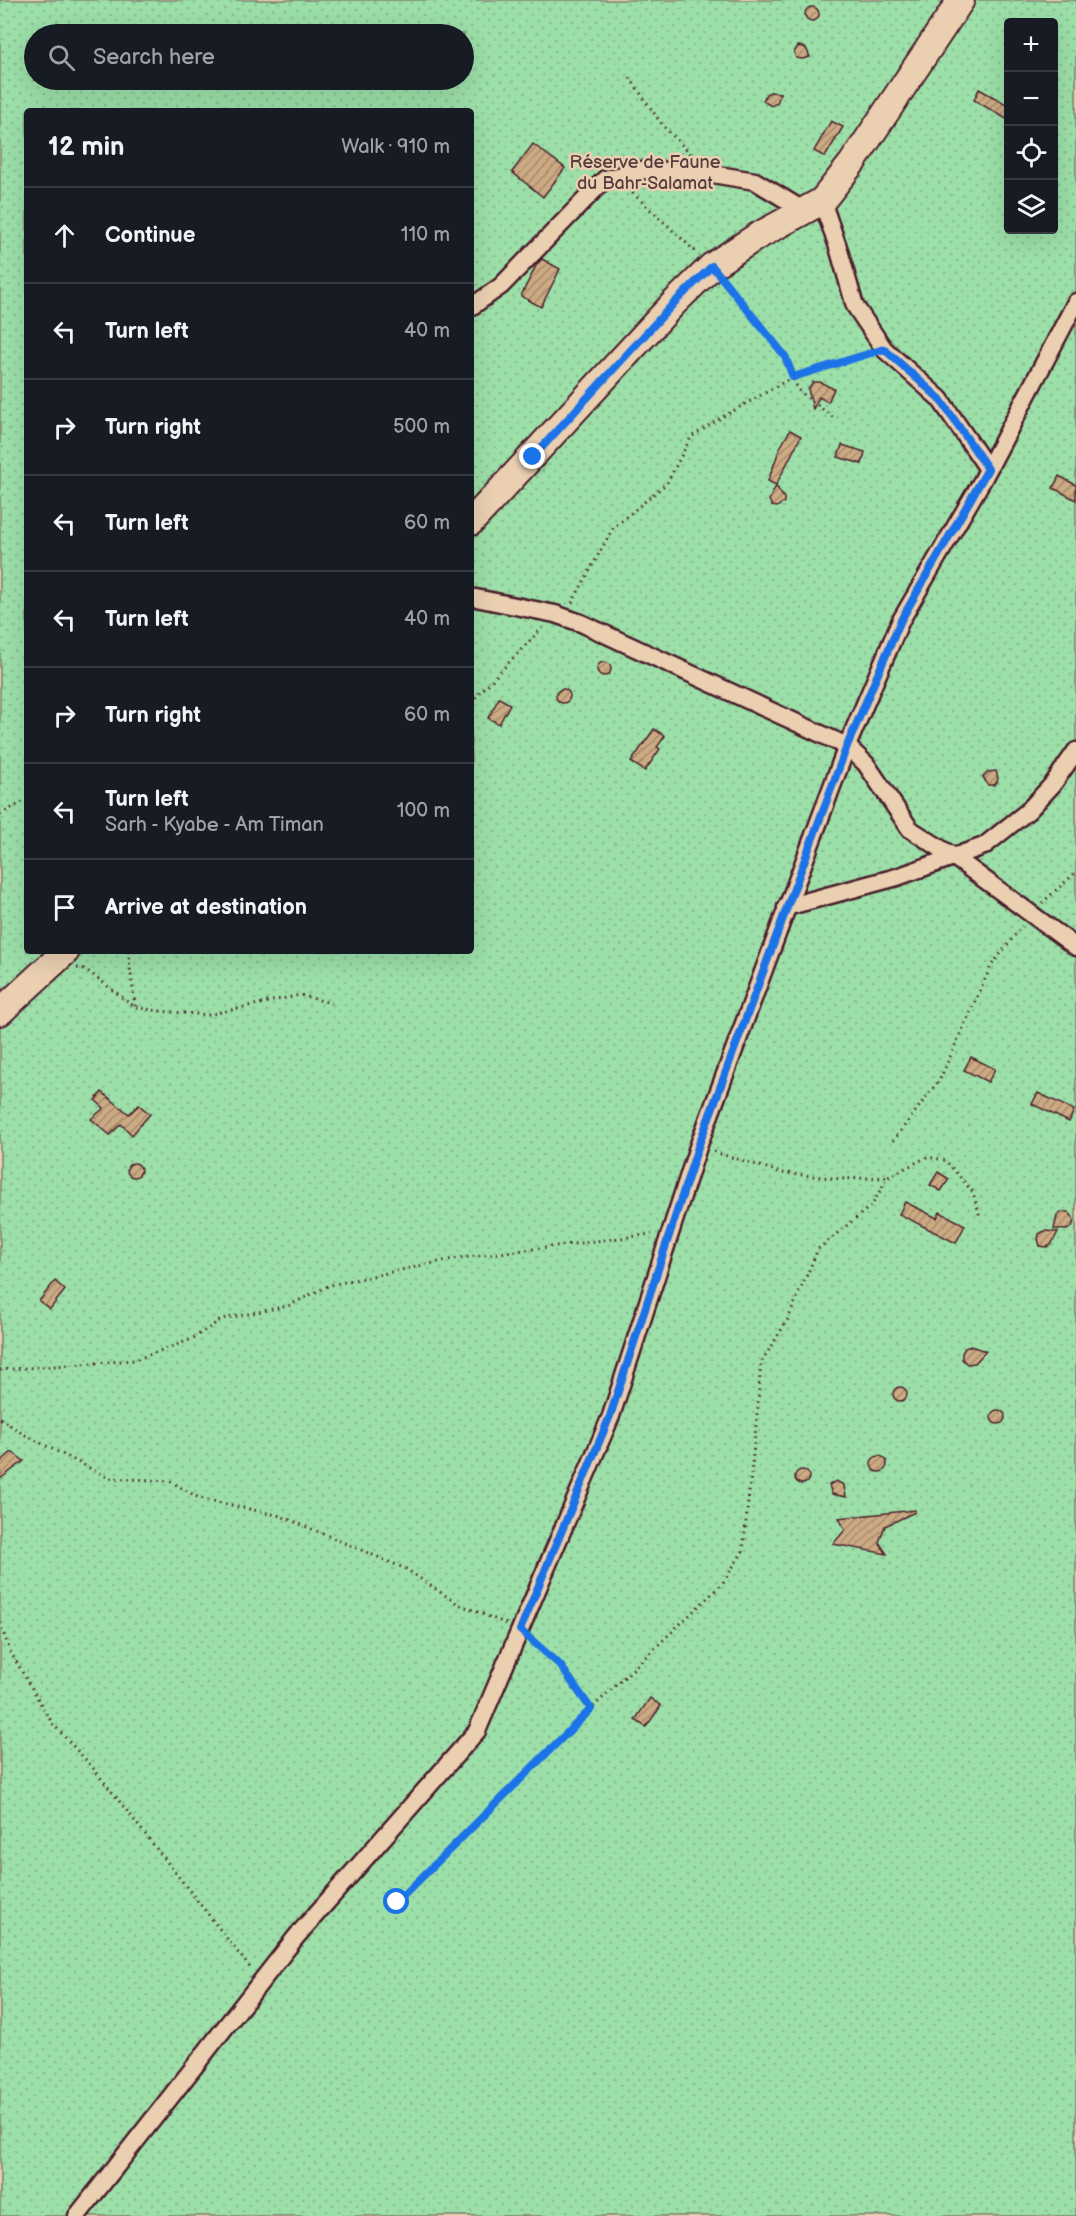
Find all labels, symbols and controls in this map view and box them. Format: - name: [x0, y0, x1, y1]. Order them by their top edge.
- map controls: [1004, 18, 1058, 234]
- button: +: [1004, 18, 1058, 72]
- search box: [24, 24, 474, 90]
- icon: search: [45, 41, 78, 74]
- text: Search here: [93, 44, 215, 71]
- button: −: [1004, 72, 1058, 126]
- button: locate: [1004, 126, 1058, 180]
- text: 12 min: [48, 132, 125, 163]
- text: Walk · 910 m: [341, 135, 450, 159]
- park label: Réserve de Faune du Bahr-Salamat: [570, 152, 721, 194]
- button: layers: [1004, 180, 1058, 234]
- icon: ahead: [48, 219, 81, 252]
- text: Continue: [105, 222, 195, 249]
- text: 110 m: [401, 223, 450, 247]
- icon: left: [48, 315, 81, 348]
- text: Turn left: [105, 318, 189, 345]
- text: 40 m: [404, 319, 450, 343]
- icon: right: [48, 411, 81, 444]
- text: Turn right: [105, 414, 201, 441]
- text: 500 m: [393, 415, 450, 439]
- route end: [519, 443, 545, 469]
- icon: left: [48, 507, 81, 540]
- text: Turn left: [105, 510, 189, 537]
- text: 60 m: [404, 511, 450, 535]
- icon: left: [48, 603, 81, 636]
- text: Turn left: [105, 606, 189, 633]
- text: 40 m: [404, 607, 450, 631]
- icon: right: [48, 699, 81, 732]
- text: Turn right: [105, 702, 201, 729]
- text: 60 m: [404, 703, 450, 727]
- text: Turn left: [105, 786, 189, 813]
- icon: left: [48, 795, 81, 828]
- text: 100 m: [397, 799, 450, 823]
- text: Sarh - Kyabe - Am Timan: [105, 813, 324, 837]
- icon: arrive: [48, 891, 81, 924]
- text: Arrive at destination: [105, 894, 307, 921]
- route start: [383, 1888, 409, 1914]

